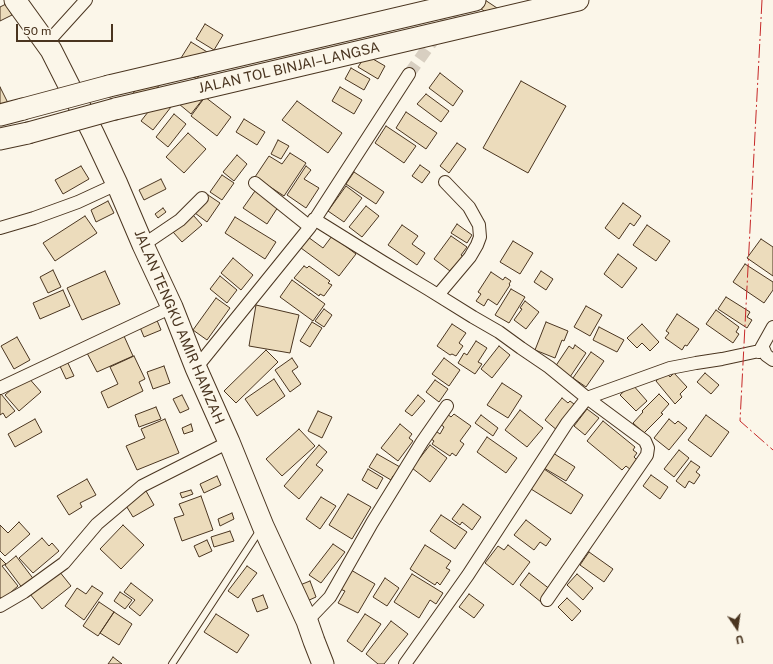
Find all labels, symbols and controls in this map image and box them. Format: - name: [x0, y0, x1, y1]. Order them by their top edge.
- scale bar: [18, 16, 115, 42]
- text: 50 m: [23, 24, 51, 38]
- street label: JALAN TOL BINJAI–LANGSA: [197, 39, 381, 97]
- street label: JALAN TENGKU AMIR HAMZAH: [130, 227, 228, 427]
- north arrow: [717, 608, 757, 648]
- text: U: [734, 633, 745, 646]

